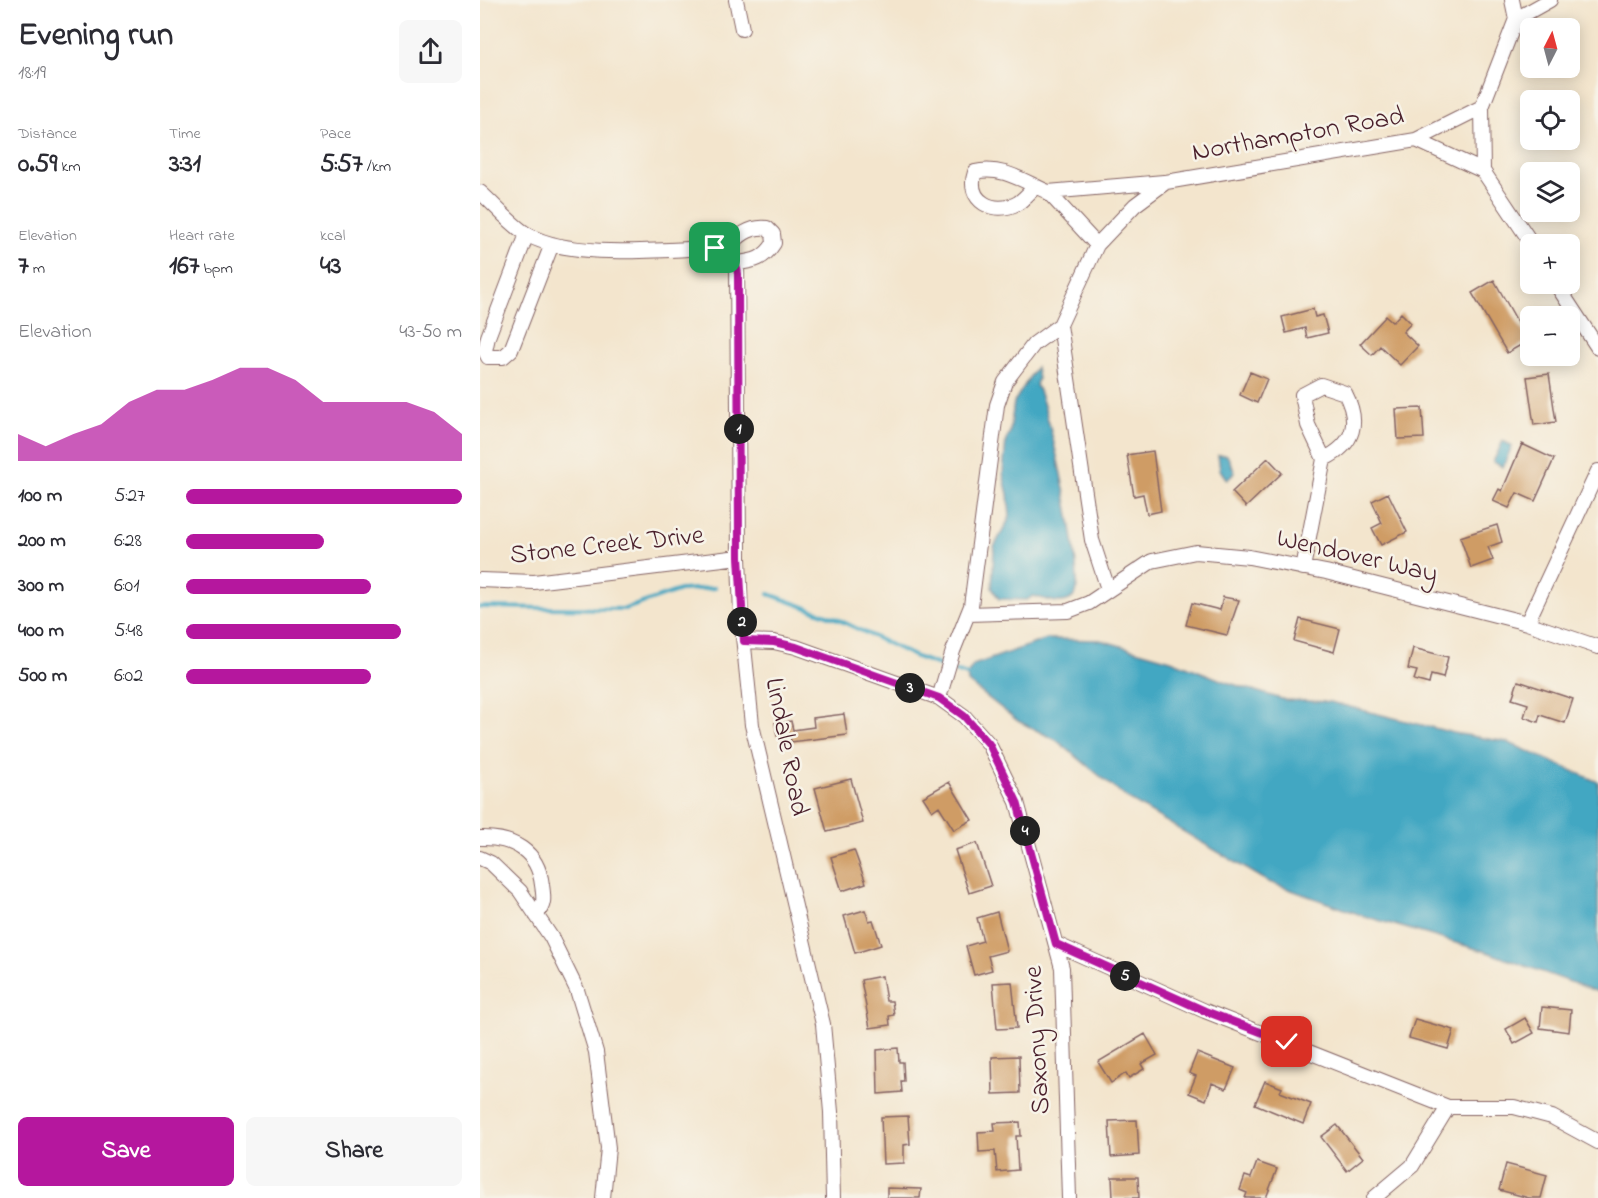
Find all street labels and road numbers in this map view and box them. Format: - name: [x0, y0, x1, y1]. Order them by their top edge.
- street label: Northampton Road: [1189, 97, 1407, 173]
- street label: Stone Creek Drive: [508, 516, 707, 576]
- street label: Wendover Way: [1272, 519, 1442, 595]
- street label: Lindale Road: [753, 675, 819, 819]
- street label: Saxony Drive: [1015, 964, 1061, 1115]

